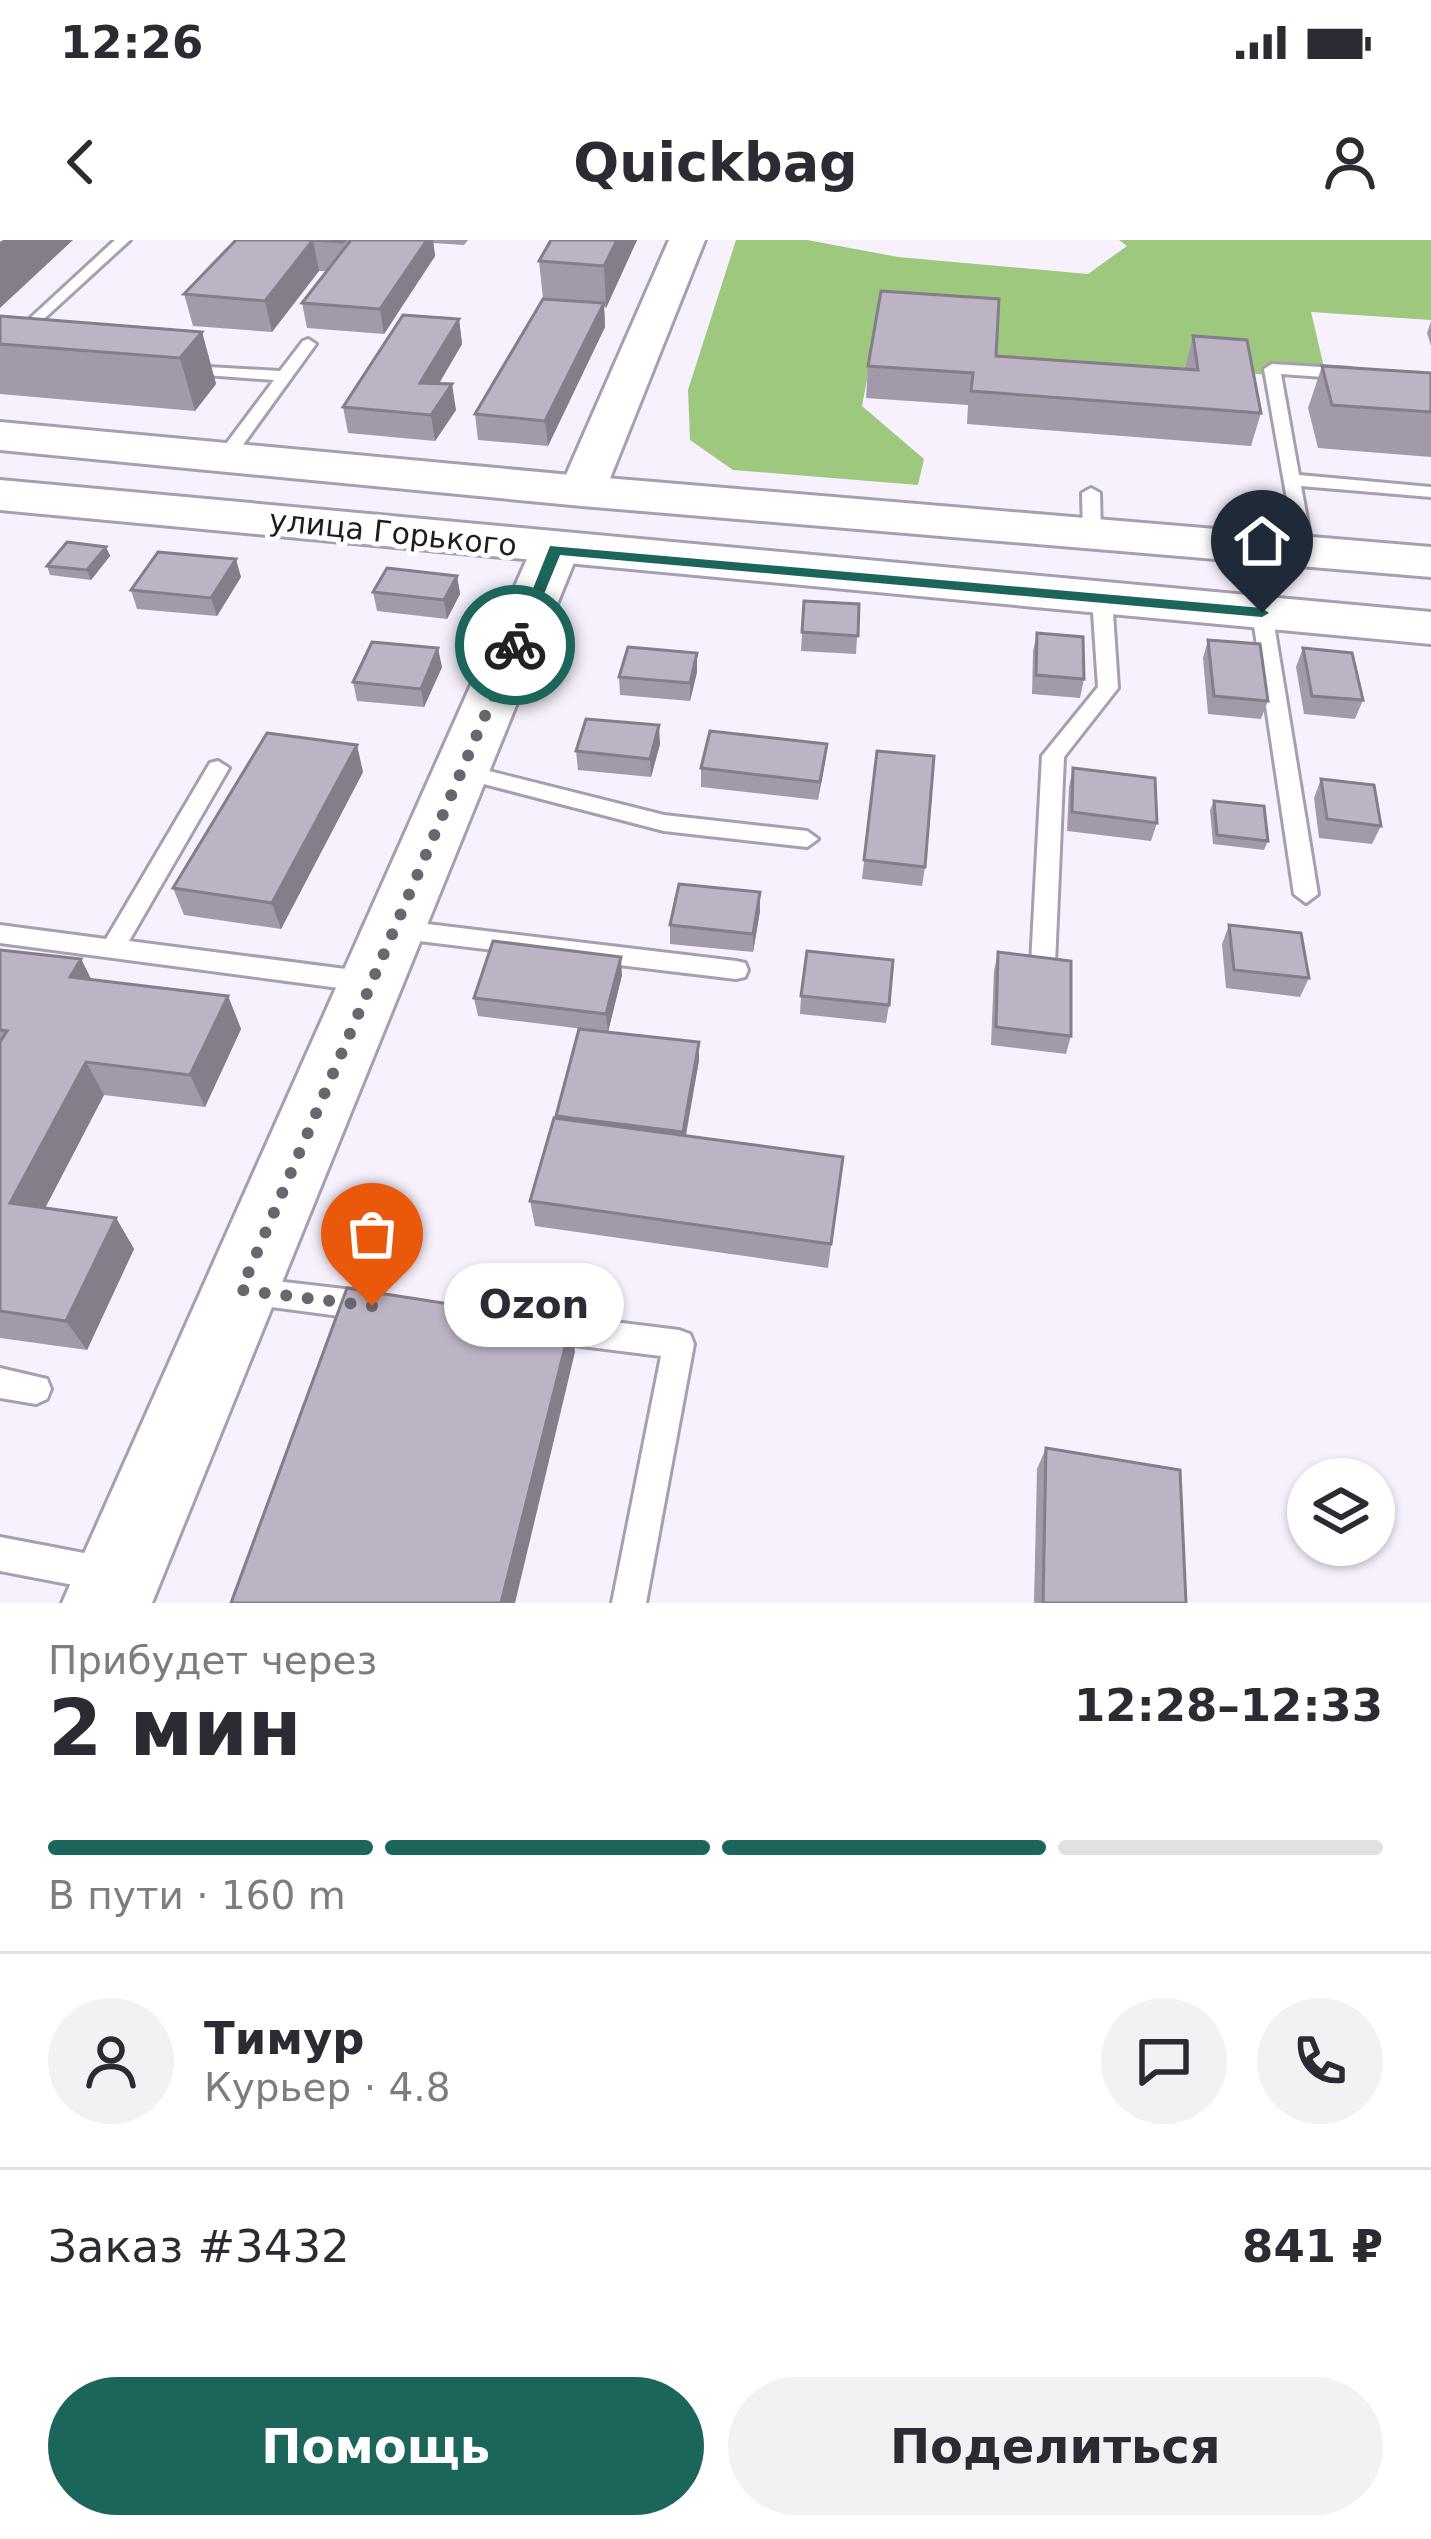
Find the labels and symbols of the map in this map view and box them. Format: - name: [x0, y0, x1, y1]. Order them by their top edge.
- pin: [1211, 490, 1313, 613]
- street label: улица Горького: [268, 502, 519, 563]
- courier: [455, 585, 575, 705]
- pin: [321, 1183, 423, 1306]
- callout: Ozon: [444, 1264, 624, 1348]

